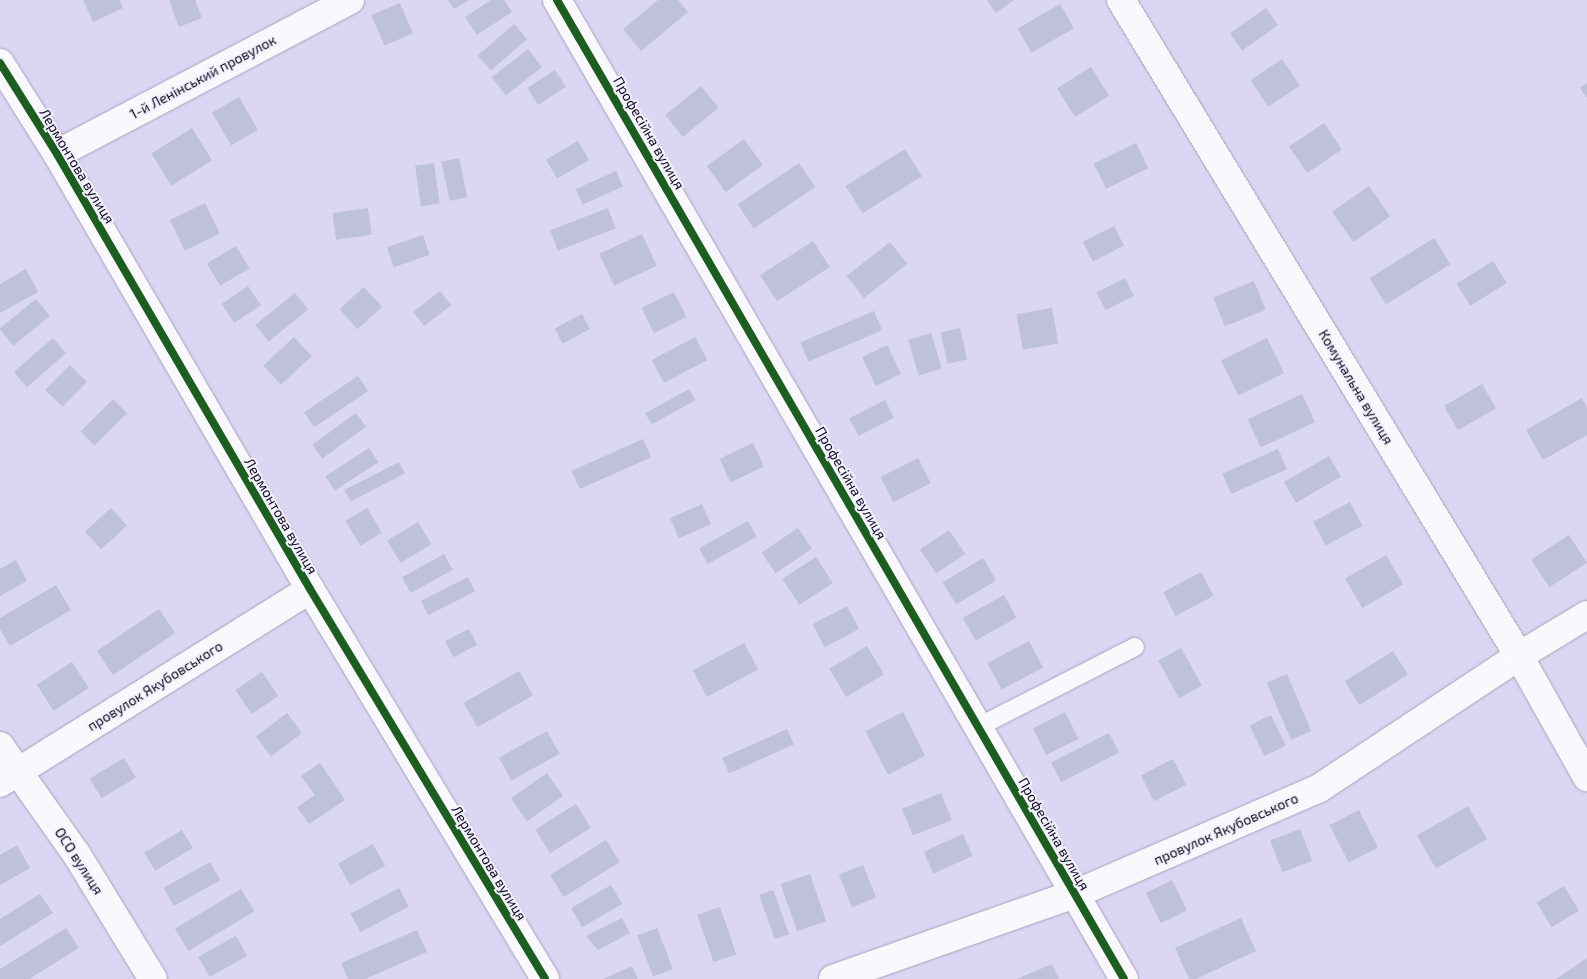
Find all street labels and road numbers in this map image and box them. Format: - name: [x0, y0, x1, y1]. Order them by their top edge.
- street label: 1-й Ленінський провулок: [127, 31, 279, 123]
- street label: Професійна вулиця: [610, 74, 688, 192]
- street label: Лермонтова вулиця: [36, 105, 118, 227]
- street label: Комунальна вулиця: [1315, 327, 1397, 447]
- street label: Професійна вулиця: [812, 424, 890, 542]
- street label: Лермонтова вулиця: [241, 455, 321, 577]
- street label: провулок Якубовського: [84, 637, 226, 735]
- street label: Професійна вулиця: [1015, 775, 1093, 893]
- street label: провулок Якубовського: [1151, 789, 1301, 869]
- street label: Лермонтова вулиця: [448, 802, 530, 924]
- street label: ОСО вулиця: [51, 824, 107, 898]

